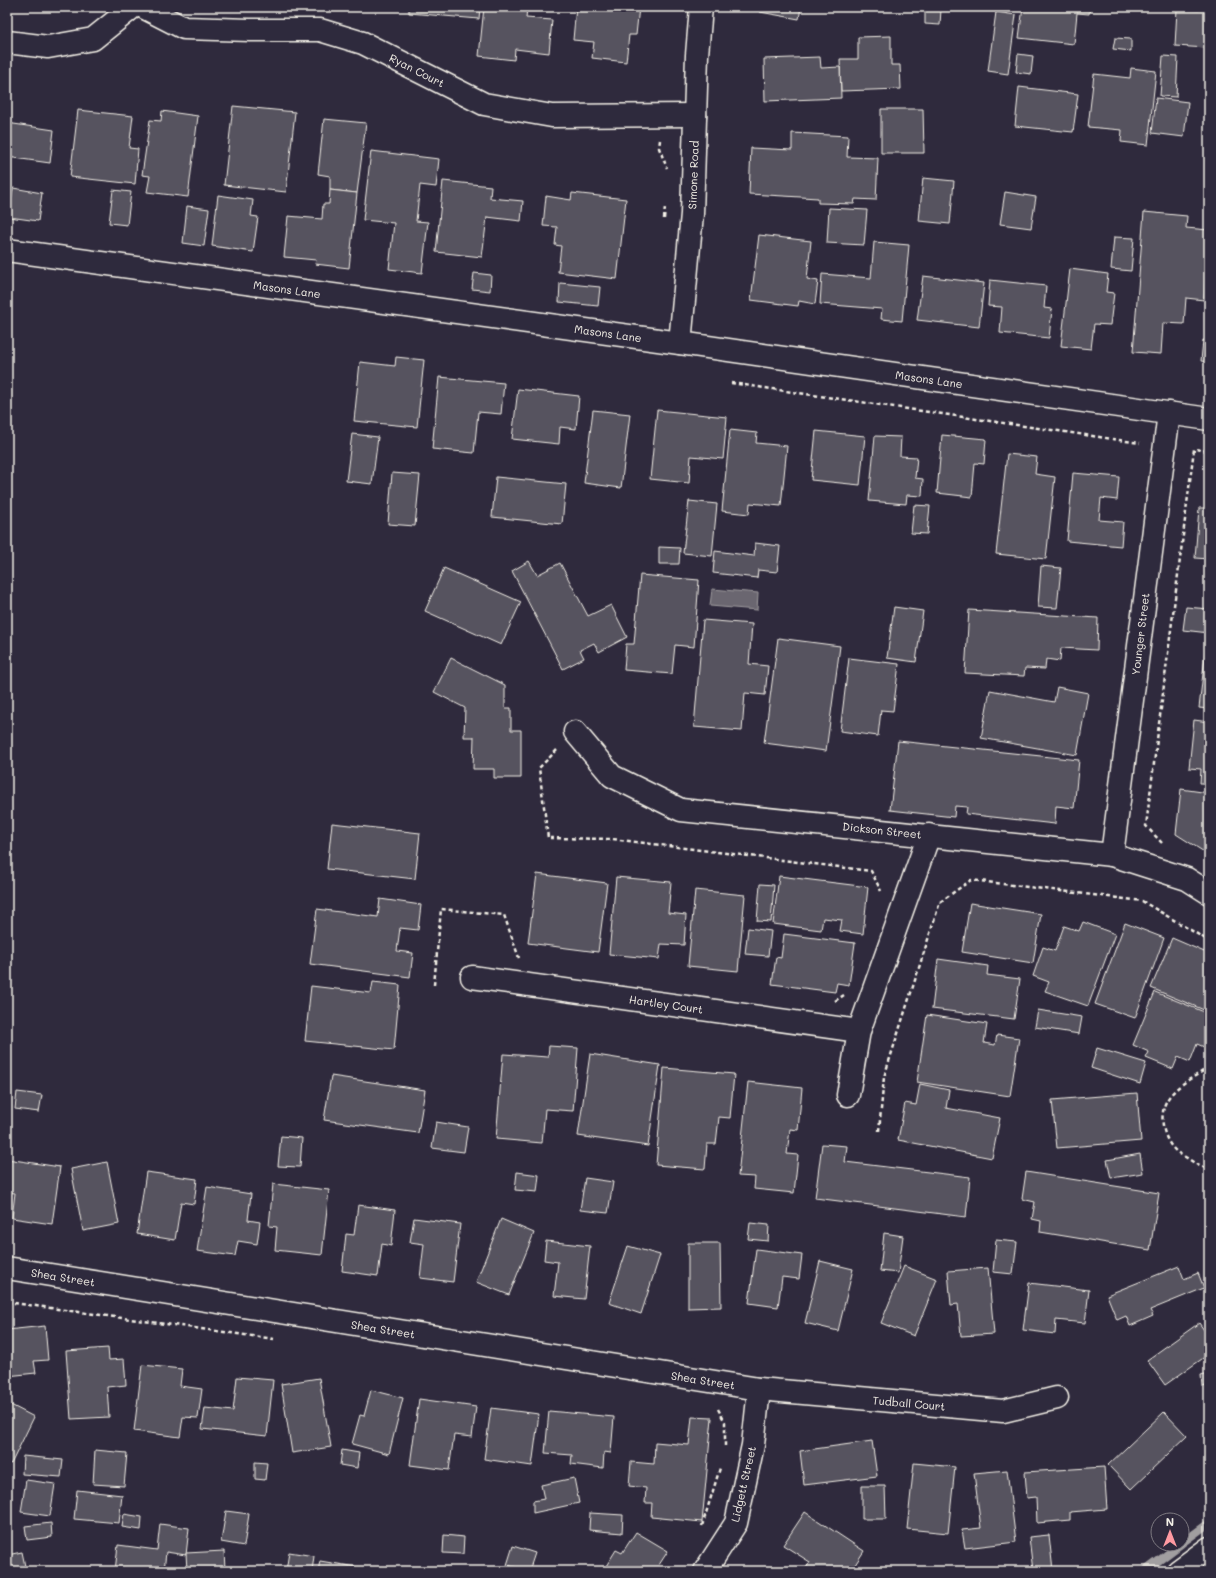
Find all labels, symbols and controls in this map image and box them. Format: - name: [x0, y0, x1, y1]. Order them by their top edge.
- street label: Ryan Court: [387, 50, 447, 90]
- street label: Simone Road: [684, 140, 702, 210]
- street label: Masons Lane: [252, 277, 322, 301]
- street label: Masons Lane: [573, 321, 643, 345]
- street label: Masons Lane: [894, 367, 964, 391]
- street label: Younger Street: [1127, 592, 1153, 676]
- street label: Dickson Street: [842, 818, 923, 842]
- street label: Hartley Court: [628, 991, 704, 1017]
- street label: Shea Street: [30, 1265, 96, 1289]
- street label: Shea Street: [350, 1317, 416, 1341]
- street label: Shea Street: [670, 1368, 736, 1392]
- street label: Tudball Court: [872, 1392, 946, 1414]
- street label: Lidgett Street: [727, 1444, 759, 1523]
- north arrow: [1150, 1512, 1190, 1552]
- text: N: [1166, 1514, 1174, 1529]

